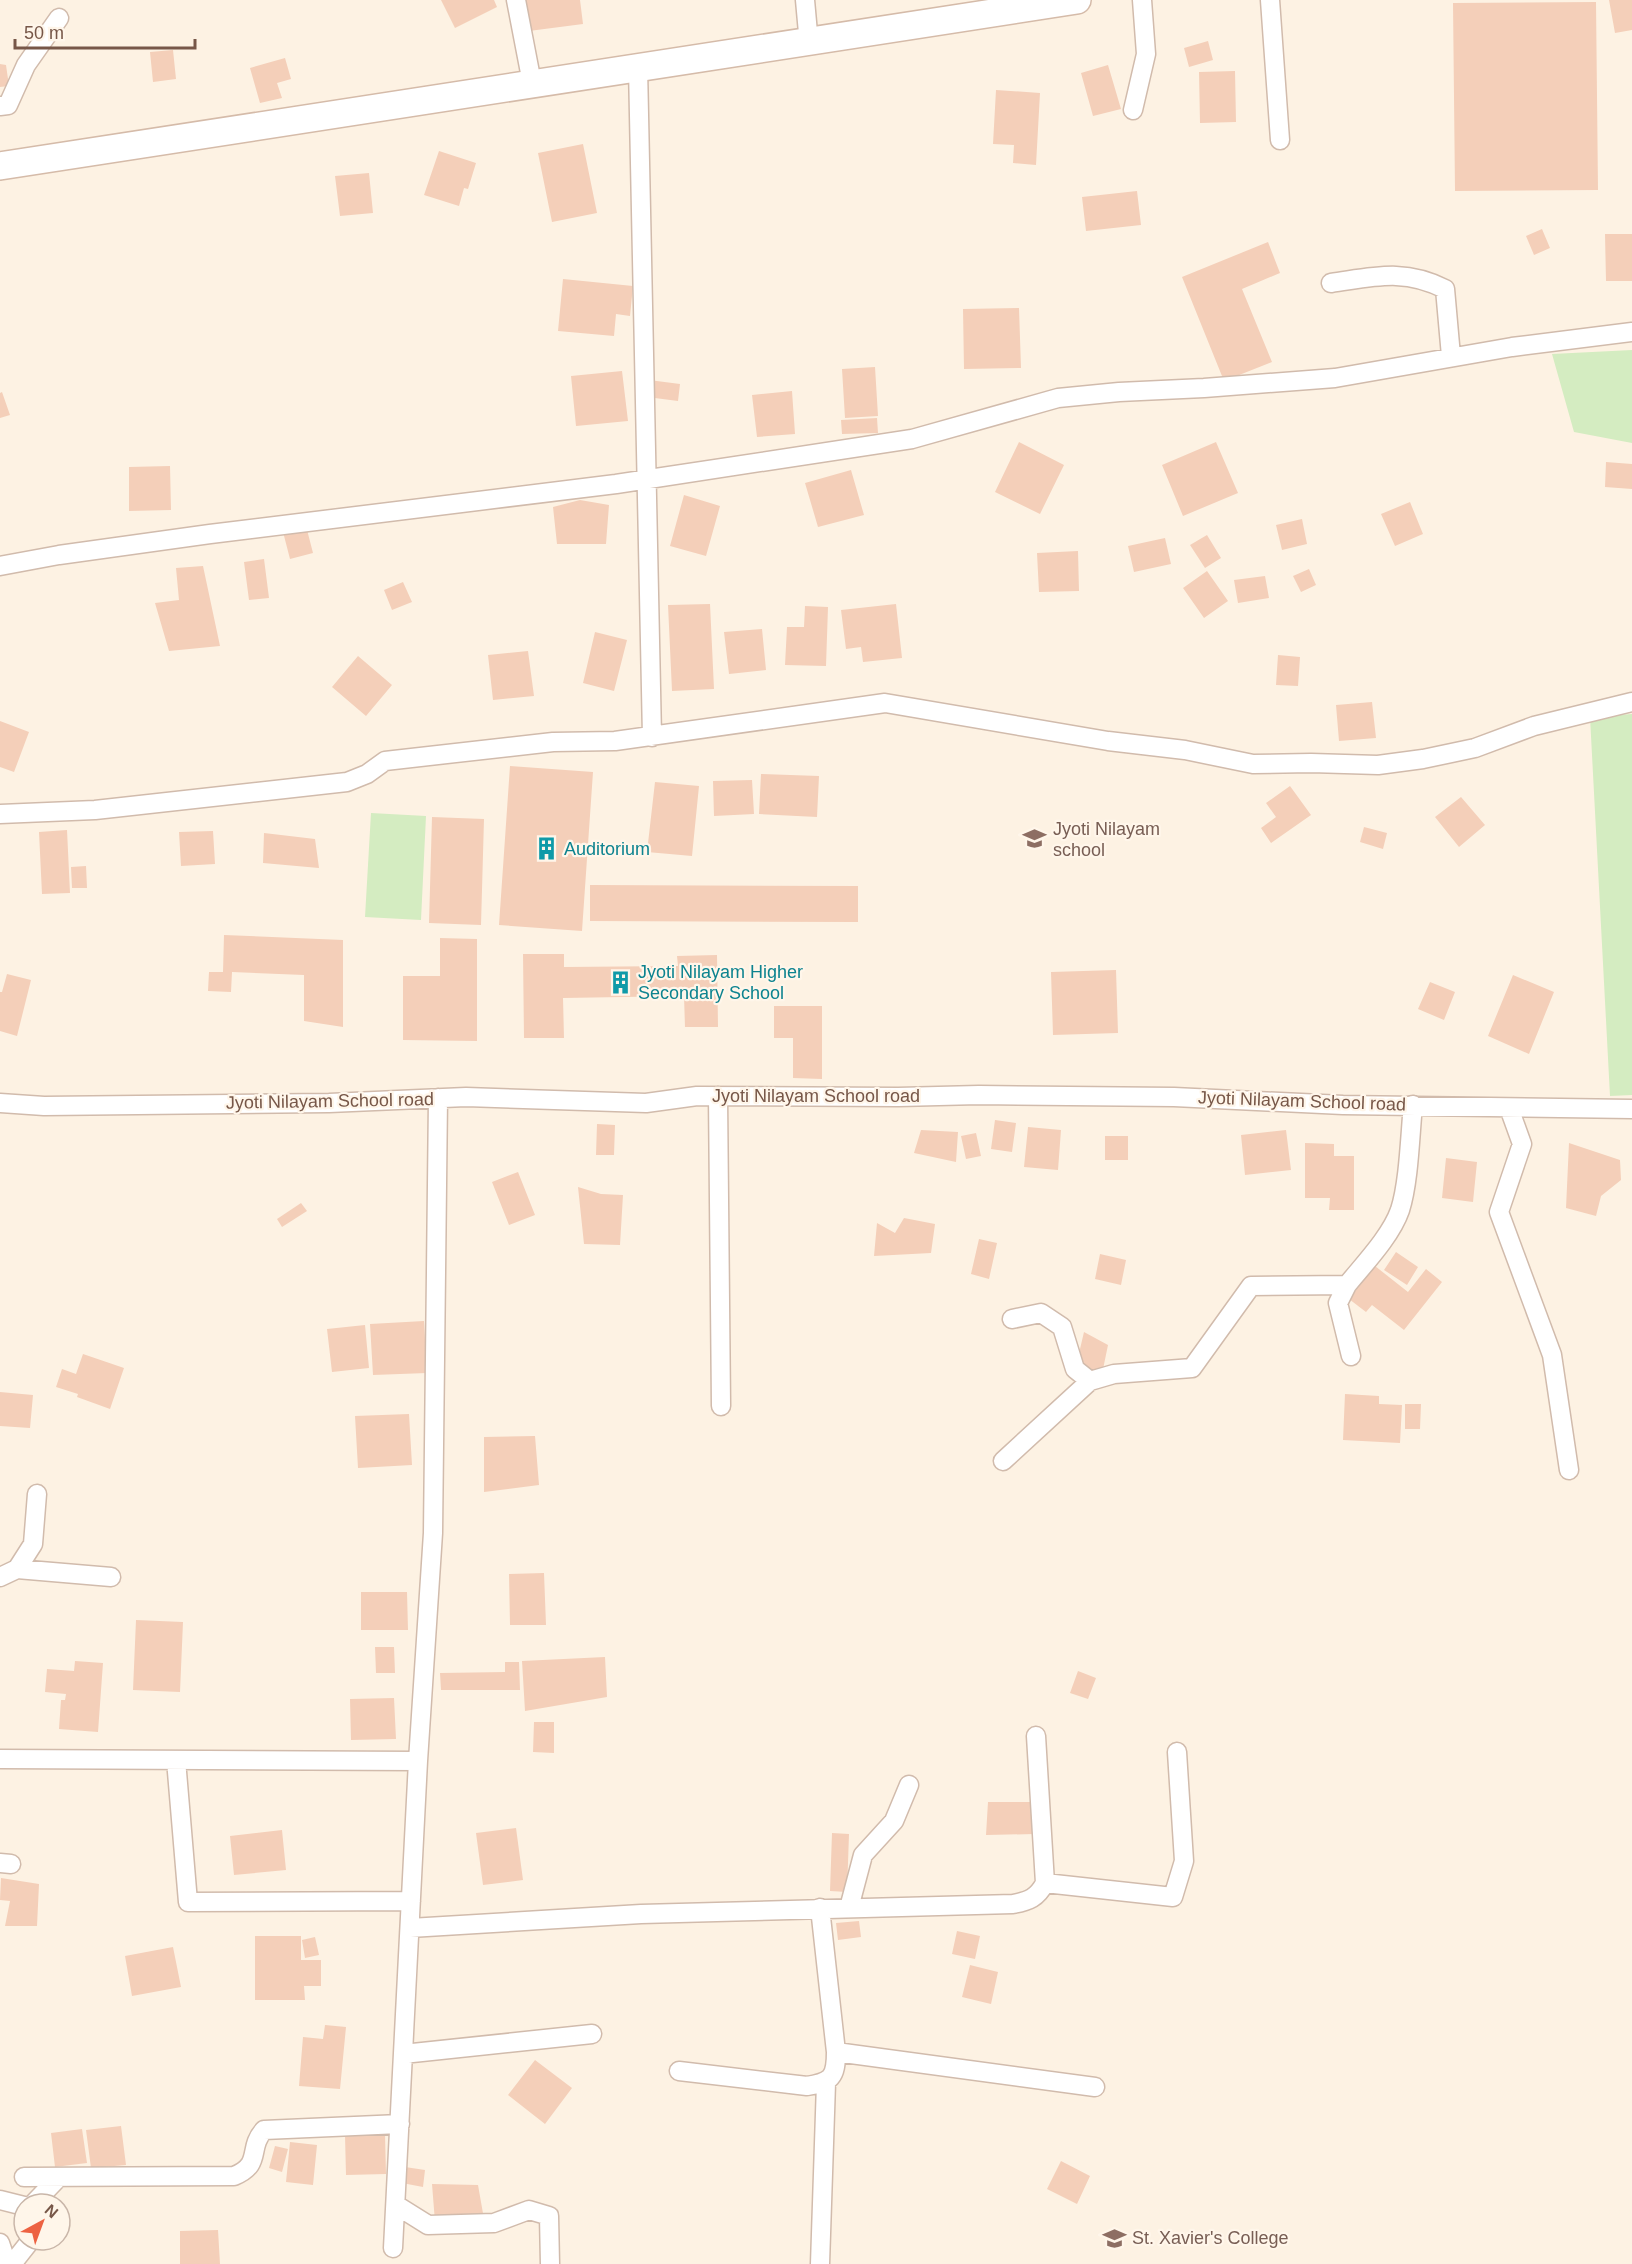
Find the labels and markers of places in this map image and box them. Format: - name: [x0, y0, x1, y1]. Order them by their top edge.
- place label: Jyoti Nilayam school: [1053, 819, 1160, 860]
- school or university icon: Jyoti Nilayam school: [1022, 826, 1048, 852]
- building icon: Auditorium: [533, 836, 559, 862]
- place label: Auditorium: [564, 839, 650, 859]
- place label: Jyoti Nilayam Higher Secondary School: [638, 962, 803, 1003]
- building icon: Jyoti Nilayam Higher Secondary School: [607, 969, 633, 995]
- school or university icon: St. Xavier's College: [1101, 2225, 1127, 2251]
- place label: St. Xavier's College: [1132, 2228, 1289, 2248]

